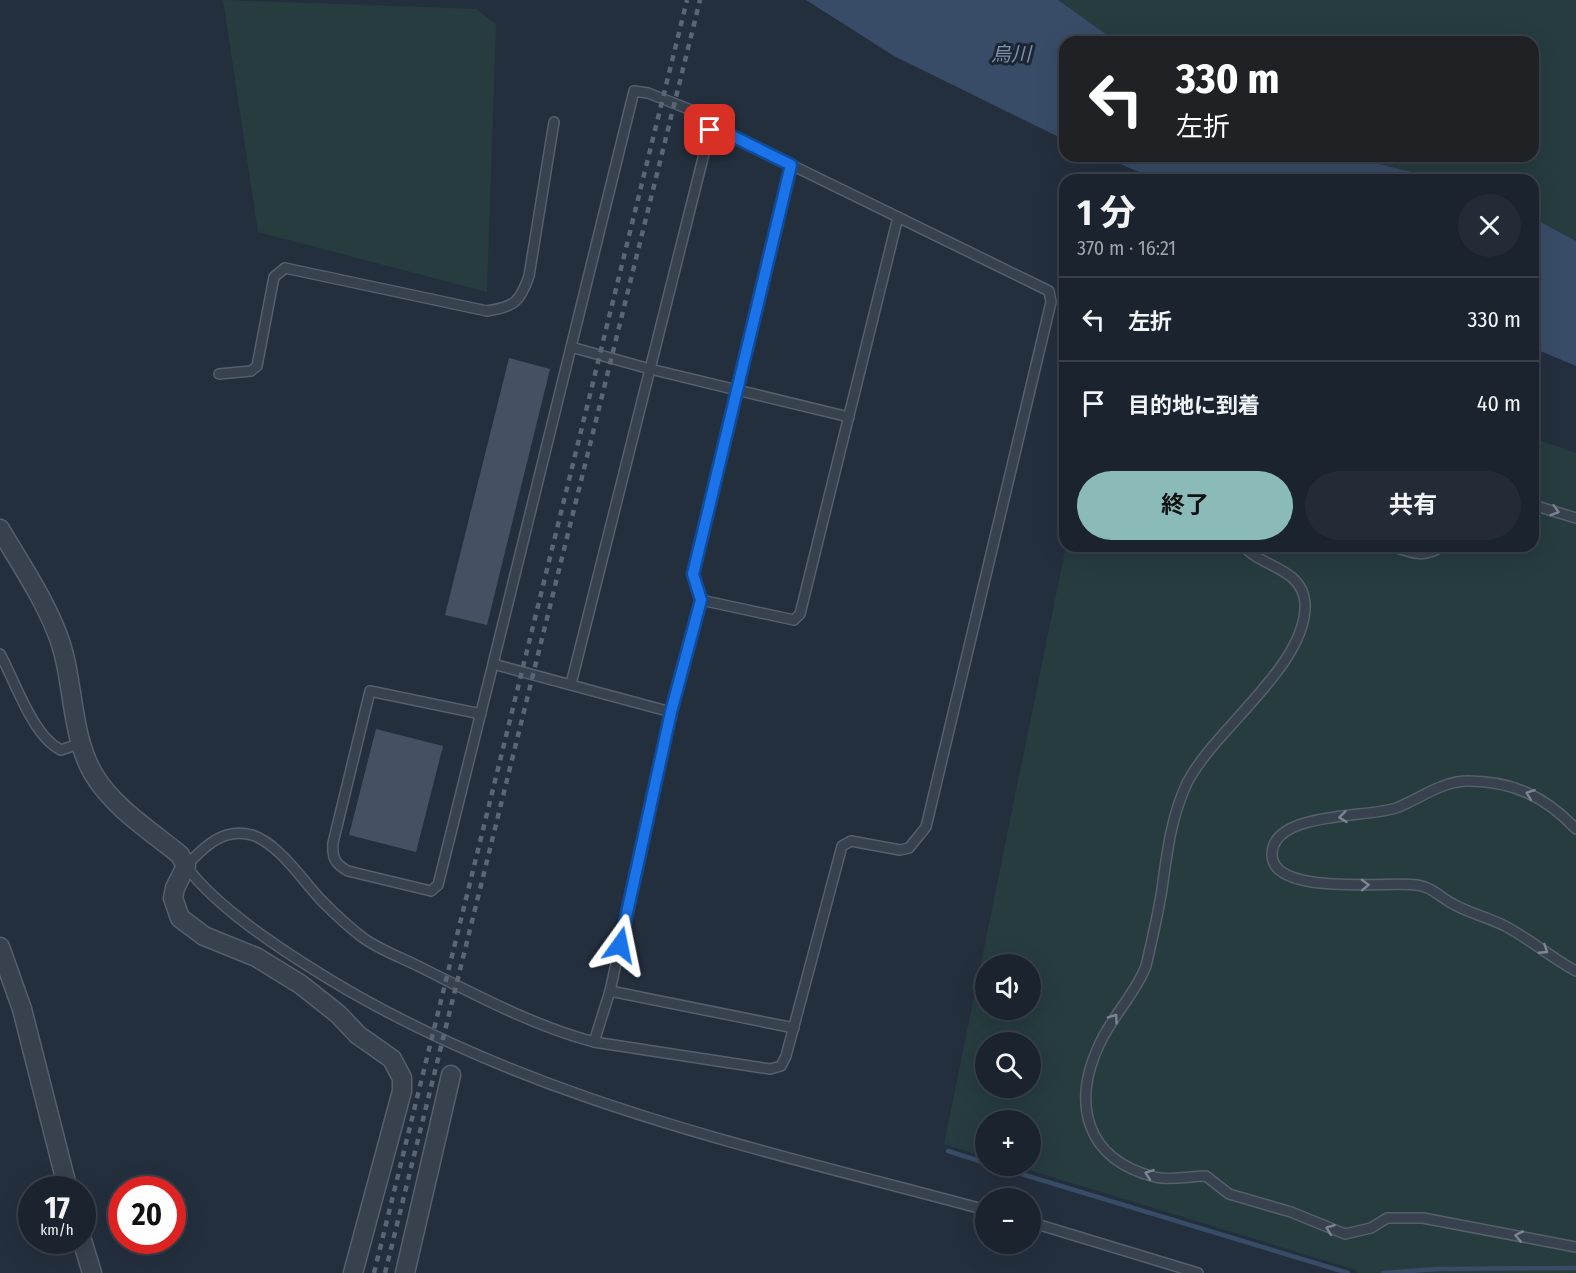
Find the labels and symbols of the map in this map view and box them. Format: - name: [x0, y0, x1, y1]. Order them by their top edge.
- water label: 烏川: [991, 42, 1033, 66]
- pin: [684, 104, 735, 155]
- one-way arrow: [1549, 504, 1559, 517]
- one-way arrow: [1525, 789, 1536, 801]
- one-way arrow: [1339, 810, 1348, 823]
- one-way arrow: [1361, 878, 1370, 891]
- position arrow: [588, 913, 652, 977]
- one-way arrow: [1537, 943, 1548, 954]
- one-way arrow: [1107, 1014, 1118, 1025]
- one-way arrow: [1144, 1169, 1155, 1181]
- speed limit sign: 20: [108, 1176, 186, 1254]
- one-way arrow: [1325, 1224, 1336, 1237]
- one-way arrow: [1514, 1230, 1524, 1243]

